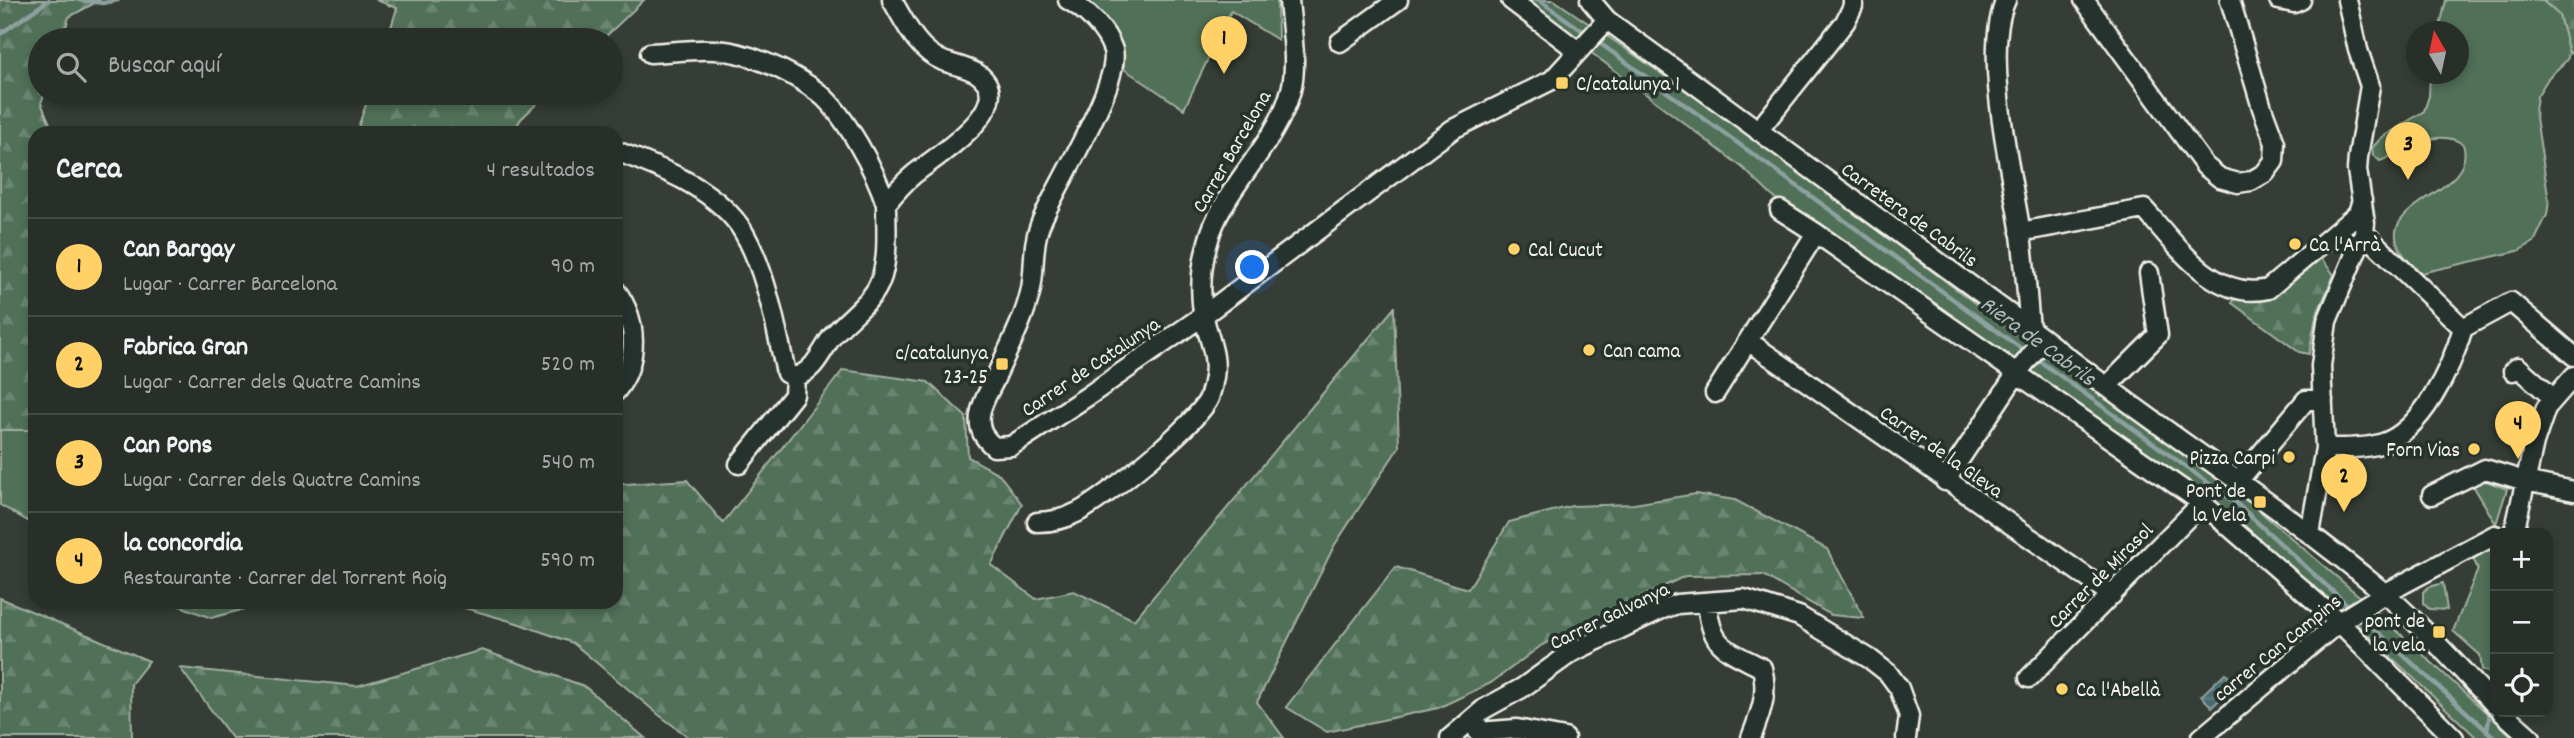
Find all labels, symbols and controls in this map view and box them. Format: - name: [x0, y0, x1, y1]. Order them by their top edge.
- pin: 1: [1201, 16, 1247, 74]
- north arrow: [2406, 21, 2469, 84]
- search box: [28, 28, 623, 105]
- icon: search: [52, 48, 90, 86]
- text: Buscar aquí: [108, 48, 220, 85]
- place label: C/catalunya 1: [1576, 71, 1680, 101]
- marker: C/catalunya 1: [1554, 75, 1570, 91]
- street label: Carrer Barcelona: [1186, 85, 1281, 219]
- pin: 3: [2385, 122, 2431, 180]
- text: Cerca: [56, 150, 121, 193]
- text: 4 resultados: [486, 155, 595, 188]
- street label: Carretera de Cabrils: [1833, 156, 1983, 277]
- text: Can Bargay: [123, 232, 234, 269]
- place label: Ca l'Arrà: [2309, 232, 2381, 262]
- marker: Ca l'Arrà: [2287, 236, 2303, 252]
- place label: Cal Cucut: [1528, 237, 1603, 267]
- marker: Cal Cucut: [1506, 241, 1522, 257]
- your location: [1235, 250, 1269, 284]
- text: 1: [76, 251, 82, 284]
- text: 90 m: [551, 251, 595, 284]
- text: Lugar · Carrer Barcelona: [123, 269, 337, 302]
- water label: Riera de Cabrils: [1972, 289, 2103, 397]
- street label: Carrer de Catalunya: [1016, 310, 1168, 426]
- text: Fabrica Gran: [123, 330, 248, 367]
- place label: Can cama: [1603, 338, 1681, 368]
- place label: c/catalunya 23-25: [896, 340, 989, 394]
- marker: Can cama: [1581, 342, 1597, 358]
- text: 2: [74, 349, 84, 382]
- text: 520 m: [541, 349, 595, 382]
- marker: c/catalunya 23-25: [994, 356, 1010, 372]
- text: Lugar · Carrer dels Quatre Camins: [123, 367, 421, 400]
- street label: Carrer de la Gleva: [1872, 400, 2009, 508]
- pin: 4: [2495, 401, 2541, 459]
- text: Can Pons: [123, 428, 212, 465]
- place label: Forn Vias: [2386, 437, 2460, 467]
- marker: Forn Vias: [2466, 441, 2482, 457]
- place label: Pizza Carpi: [2189, 445, 2275, 475]
- text: 3: [74, 447, 84, 480]
- text: 540 m: [541, 447, 595, 480]
- marker: Pizza Carpi: [2281, 449, 2297, 465]
- pin: 2: [2321, 454, 2367, 512]
- text: Lugar · Carrer dels Quatre Camins: [123, 465, 421, 498]
- place label: Pont de la Vela: [2186, 478, 2247, 532]
- marker: Pont de la Vela: [2252, 494, 2268, 510]
- street label: Carrer de Mirasol: [2043, 518, 2162, 637]
- text: la concordia: [123, 526, 242, 563]
- map controls: [2490, 528, 2553, 717]
- button: +: [2490, 528, 2553, 591]
- text: 4: [74, 545, 84, 578]
- text: 590 m: [540, 545, 595, 578]
- text: Restaurante · Carrer del Torrent Roig: [123, 563, 447, 596]
- street label: Carrer Galvanya: [1545, 575, 1676, 660]
- street label: carrer Can Campins: [2208, 588, 2349, 710]
- button: −: [2490, 591, 2553, 654]
- place label: pont de la vela: [2365, 608, 2426, 662]
- marker: pont de la vela: [2431, 624, 2447, 640]
- button: locate: [2490, 654, 2553, 717]
- place label: Ca l'Abellà: [2076, 677, 2161, 707]
- marker: Ca l'Abellà: [2054, 681, 2070, 697]

